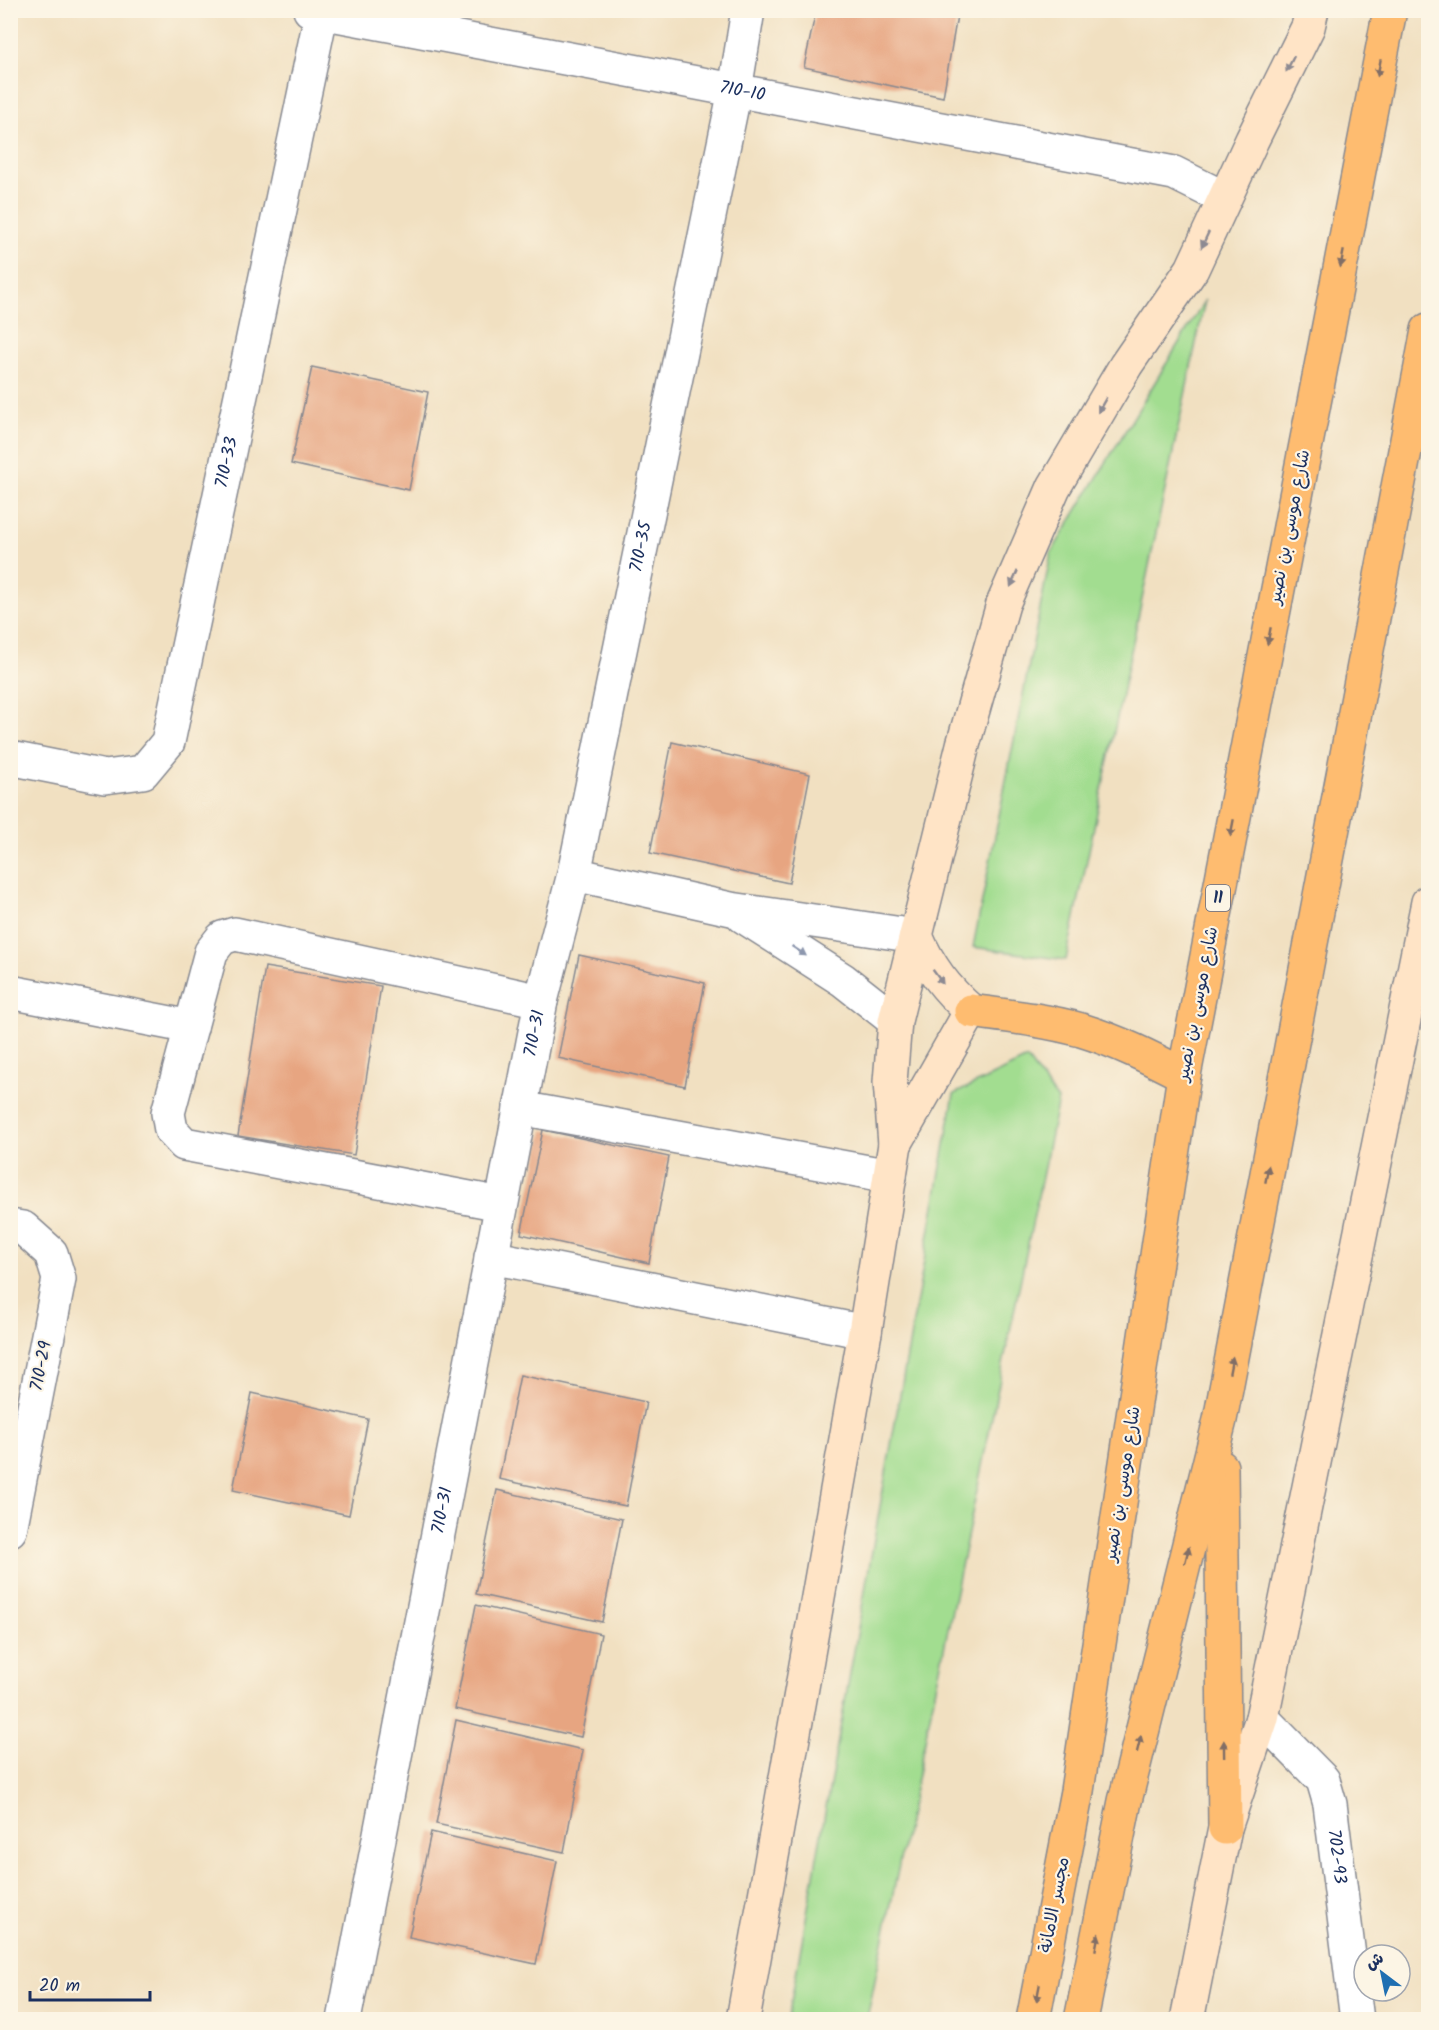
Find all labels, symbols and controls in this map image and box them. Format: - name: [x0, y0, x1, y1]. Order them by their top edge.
- one-way arrow: [1285, 56, 1294, 73]
- one-way arrow: [1374, 59, 1383, 78]
- street label: 710-10: [717, 73, 768, 110]
- one-way arrow: [1200, 231, 1210, 249]
- one-way arrow: [1337, 250, 1346, 269]
- one-way arrow: [1097, 397, 1108, 413]
- street label: 710-33: [207, 434, 246, 491]
- street label: شارع موسى بن نصير: [1260, 447, 1319, 609]
- street label: 710-35: [622, 518, 661, 575]
- one-way arrow: [1010, 570, 1019, 587]
- one-way arrow: [1264, 627, 1273, 646]
- one-way arrow: [1227, 819, 1236, 838]
- road number: 11: [1206, 885, 1230, 911]
- street label: شارع موسى بن نصير: [1168, 924, 1227, 1086]
- one-way arrow: [791, 945, 807, 956]
- one-way arrow: [932, 969, 944, 985]
- street label: 710-31: [516, 1007, 553, 1059]
- one-way arrow: [1263, 1164, 1272, 1183]
- street label: 710-29: [23, 1338, 61, 1394]
- one-way arrow: [1227, 1356, 1236, 1375]
- street label: شارع موسى بن نصير: [1096, 1404, 1150, 1566]
- street label: 710-31: [424, 1485, 461, 1536]
- one-way arrow: [1182, 1546, 1192, 1564]
- one-way arrow: [1135, 1735, 1145, 1754]
- one-way arrow: [1220, 1739, 1229, 1758]
- street label: 702-93: [1319, 1827, 1354, 1886]
- street label: مجسر الامانة: [1031, 1855, 1079, 1955]
- one-way arrow: [1093, 1932, 1102, 1951]
- north arrow: [1352, 1943, 1412, 2003]
- text: ش: [1361, 1946, 1389, 1977]
- scale bar: [30, 1964, 150, 2002]
- text: 20 m: [39, 1972, 80, 2001]
- one-way arrow: [1034, 1983, 1043, 2002]

